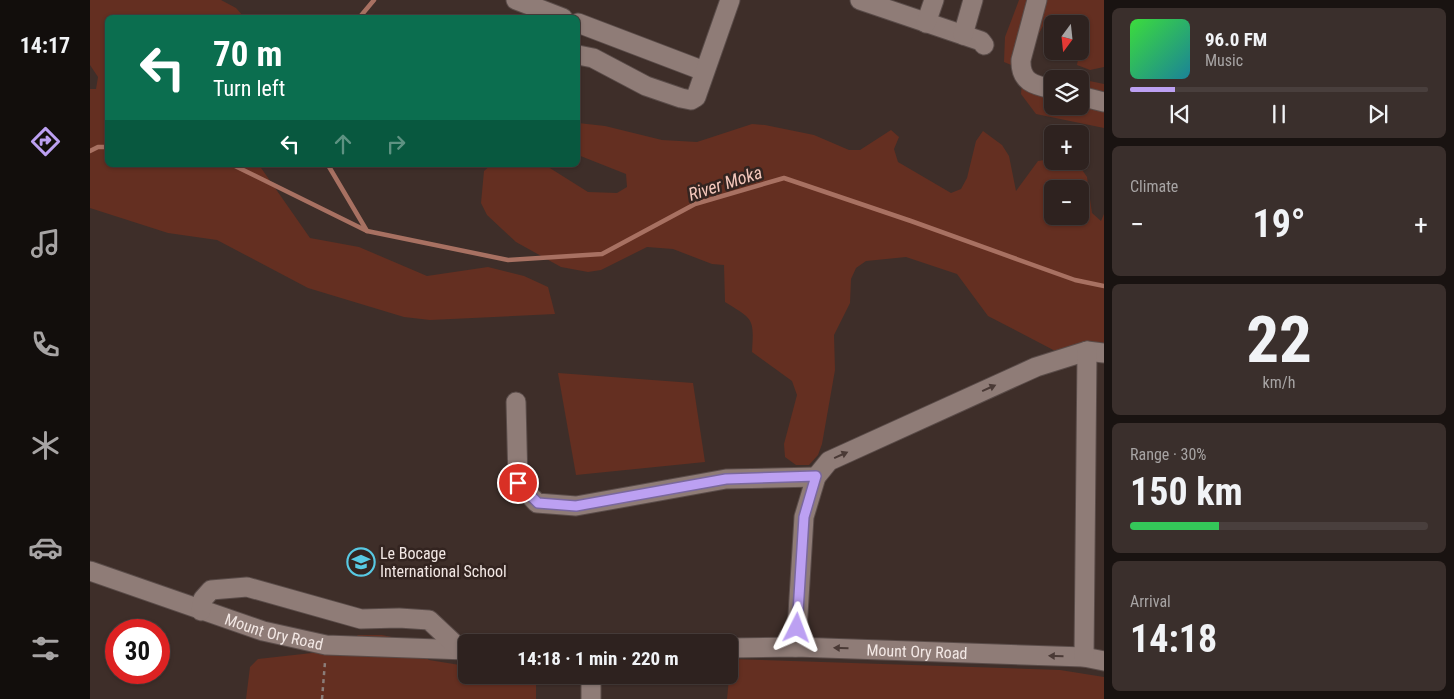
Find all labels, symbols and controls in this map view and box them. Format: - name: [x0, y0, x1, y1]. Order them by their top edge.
- north arrow: [1044, 15, 1089, 60]
- map controls: [1044, 15, 1089, 225]
- text: 96.0 FM: [1205, 28, 1267, 51]
- text: 14:17: [20, 33, 70, 58]
- text: 70 m: [213, 34, 282, 75]
- icon: left: [130, 35, 195, 100]
- text: Music: [1205, 51, 1243, 70]
- button: layers: [1044, 70, 1089, 115]
- text: Turn left: [213, 76, 285, 101]
- icon: previous: [1166, 100, 1194, 128]
- icon: pause: [1265, 100, 1293, 128]
- icon: next: [1364, 100, 1392, 128]
- icon: directions: [28, 124, 63, 159]
- button: +: [1044, 125, 1089, 170]
- icon: left: [276, 130, 304, 158]
- icon: ahead: [329, 130, 357, 158]
- icon: right: [382, 130, 410, 158]
- water label: River Moka: [685, 161, 765, 205]
- text: Climate: [1130, 177, 1178, 196]
- button: −: [1044, 180, 1089, 225]
- text: 19°: [1252, 202, 1306, 246]
- text: −: [1130, 208, 1144, 241]
- text: +: [1414, 208, 1428, 241]
- icon: music: [28, 226, 63, 261]
- text: 22: [1246, 302, 1312, 378]
- icon: phone: [28, 327, 63, 362]
- text: km/h: [1263, 373, 1295, 392]
- one-way arrow: [982, 384, 996, 392]
- icon: climate: [28, 428, 63, 463]
- text: Range · 30%: [1130, 445, 1206, 464]
- one-way arrow: [834, 451, 848, 459]
- pin: [497, 462, 539, 504]
- icon: arrive: [504, 469, 532, 497]
- text: 150 km: [1130, 470, 1243, 514]
- icon: car: [28, 530, 63, 565]
- place label: Le Bocage International School: [380, 544, 507, 581]
- school or university icon: Le Bocage International School: [346, 547, 376, 577]
- text: Arrival: [1130, 592, 1171, 611]
- position arrow: [770, 601, 822, 653]
- street label: Mount Ory Road: [222, 609, 325, 654]
- text: 14:18: [1130, 617, 1217, 661]
- speed limit sign: 30: [105, 619, 170, 684]
- icon: filters: [28, 631, 63, 666]
- street label: Mount Ory Road: [866, 640, 968, 662]
- one-way arrow: [833, 644, 849, 652]
- text: 14:18 · 1 min · 220 m: [517, 647, 679, 670]
- one-way arrow: [1047, 652, 1063, 660]

